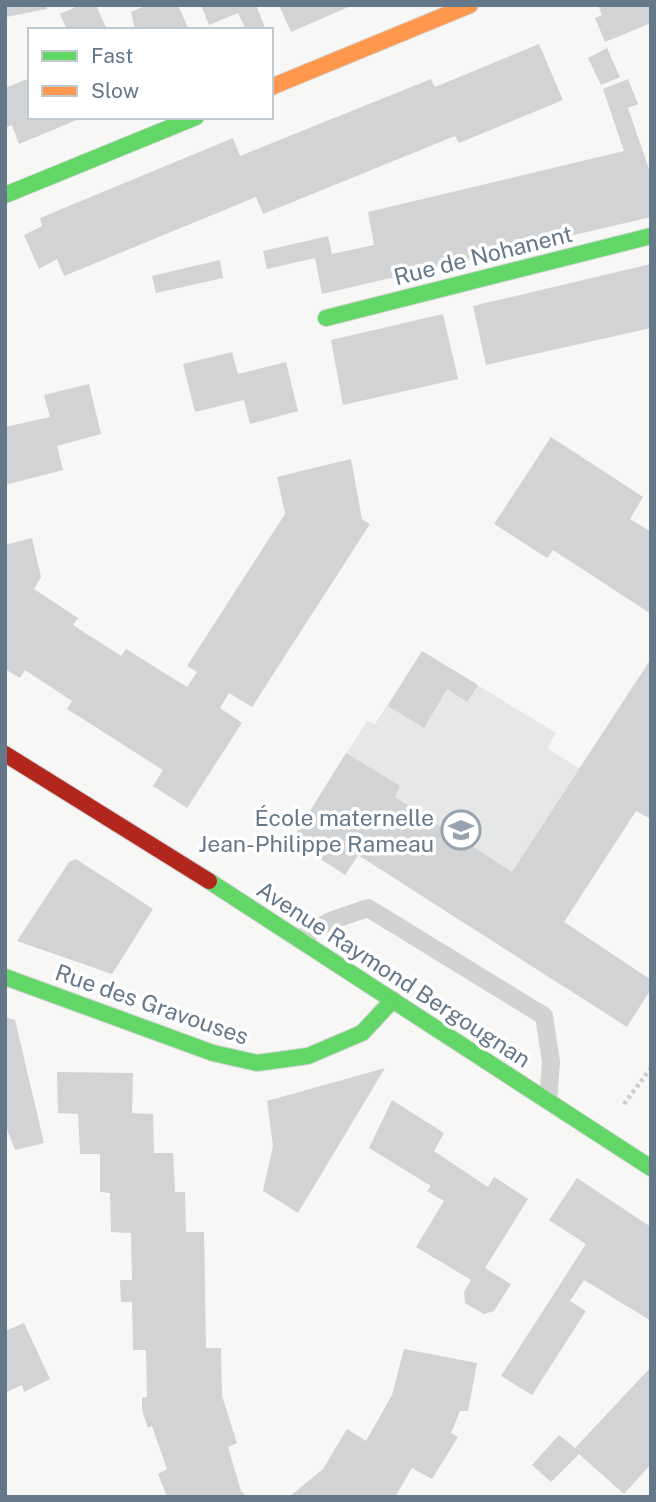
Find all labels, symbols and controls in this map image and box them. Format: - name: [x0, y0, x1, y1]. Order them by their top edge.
- legend: [28, 28, 273, 119]
- text: Fast: [91, 43, 133, 68]
- text: Slow: [91, 78, 139, 103]
- street label: Rue de Nohanent: [391, 220, 575, 290]
- place label: École maternelle Jean-Philippe Rameau: [198, 804, 434, 857]
- school or university icon: École maternelle Jean-Philippe Rameau: [440, 809, 482, 851]
- street label: Avenue Raymond Bergougnan: [252, 875, 536, 1073]
- street label: Rue des Gravouses: [52, 958, 252, 1050]

